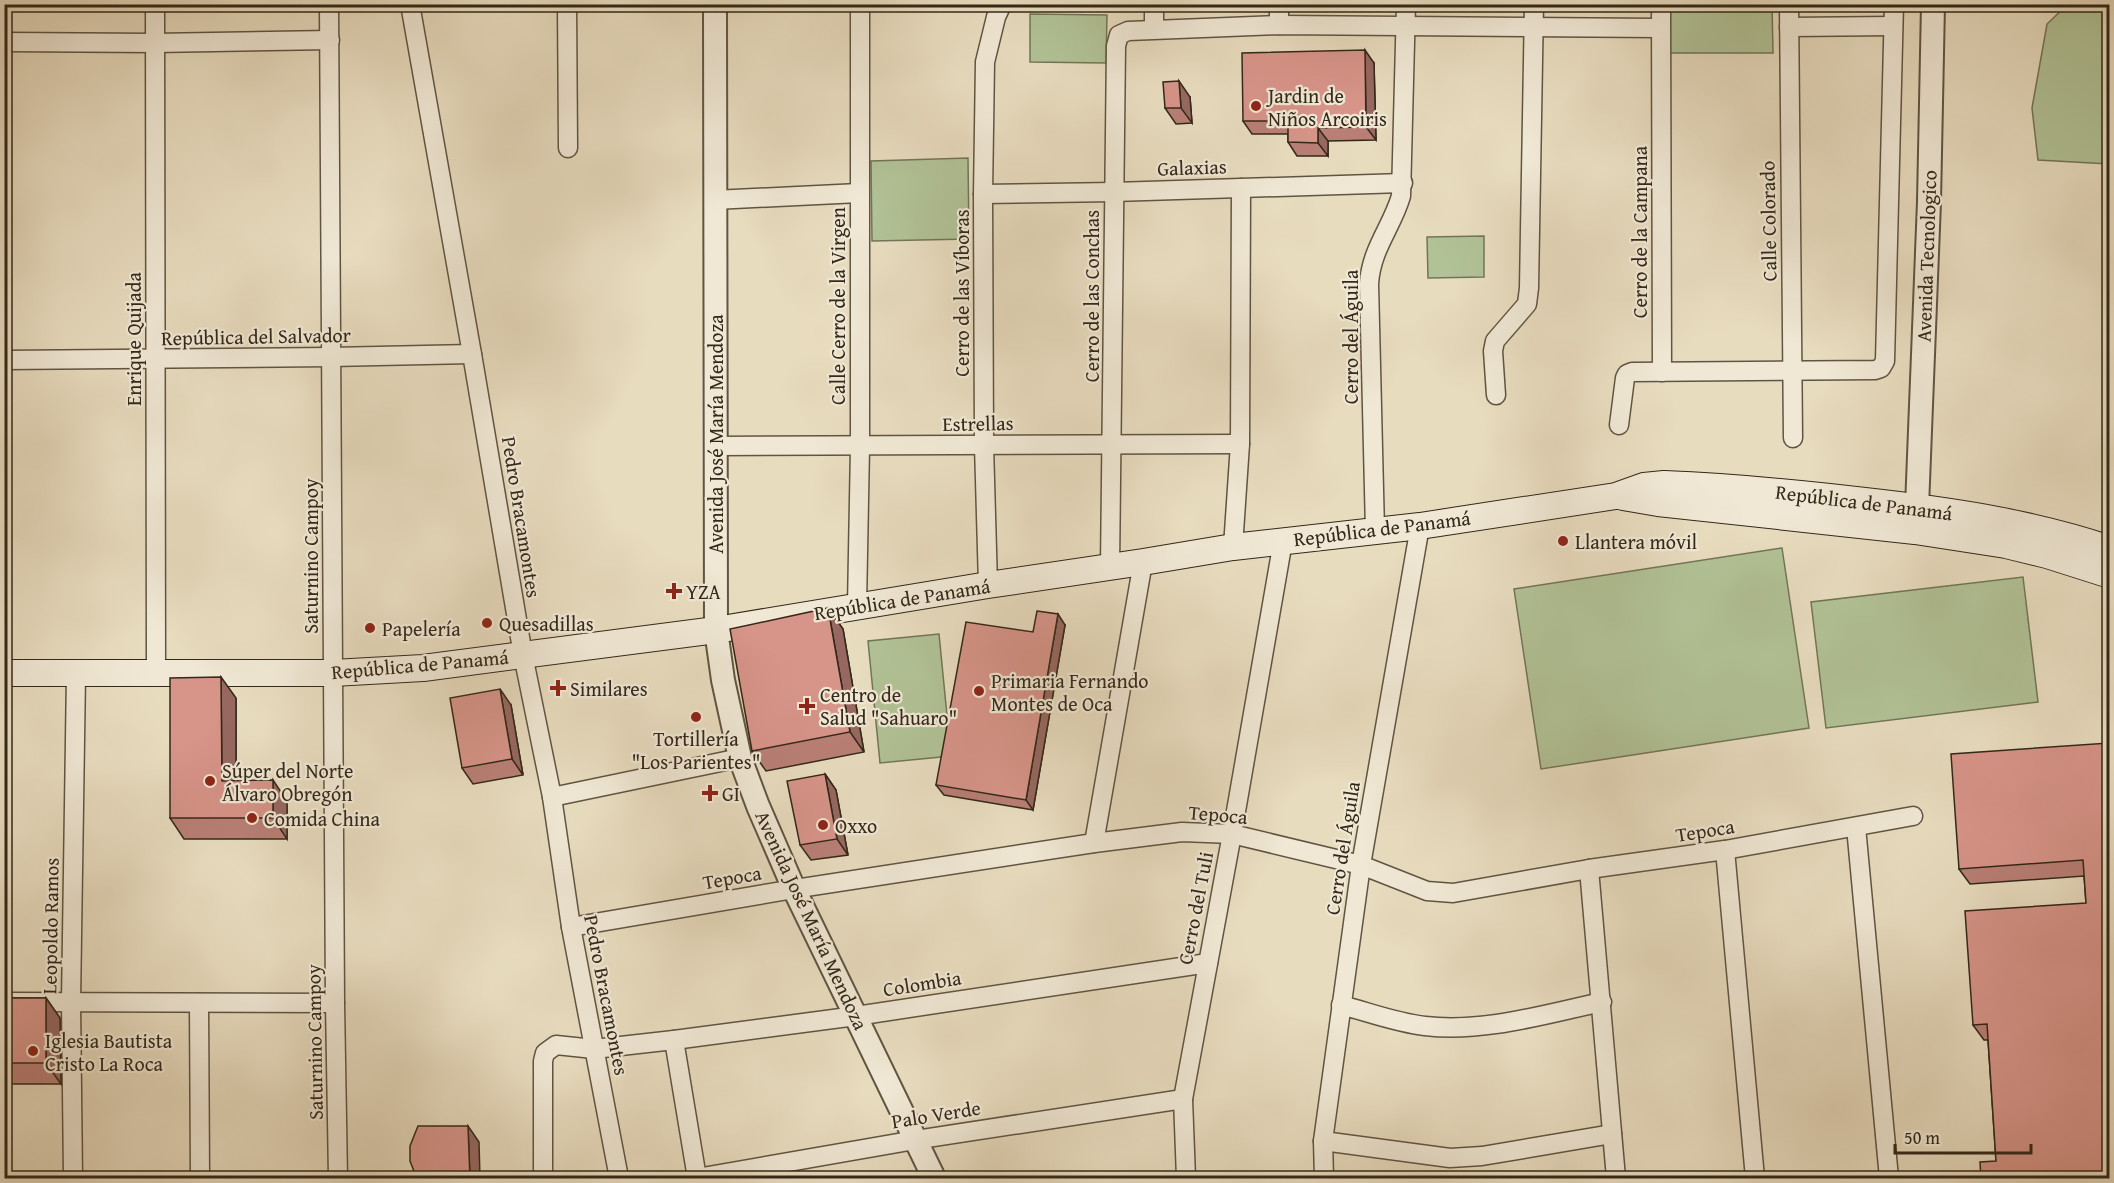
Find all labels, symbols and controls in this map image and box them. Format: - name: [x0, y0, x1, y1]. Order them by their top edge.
- place label: Jardin de Niños Arcoiris: [1265, 81, 1387, 133]
- marker: Jardin de Niños Arcoiris: [1249, 99, 1263, 113]
- street label: Cerro de la Campana: [1625, 145, 1654, 318]
- street label: Galaxias: [1157, 151, 1227, 183]
- street label: Calle Colorado: [1752, 160, 1784, 282]
- street label: Avenida Tecnologico: [1909, 170, 1943, 342]
- street label: Calle Cerro de la Virgen: [823, 207, 852, 405]
- street label: Cerro de las Víboras: [947, 209, 976, 377]
- street label: Cerro de las Conchas: [1077, 210, 1106, 382]
- street label: Cerro del Águila: [1336, 269, 1365, 404]
- street label: Enrique Quijada: [119, 272, 148, 406]
- street label: Avenida José María Mendoza: [701, 314, 730, 554]
- street label: República del Salvador: [161, 320, 351, 352]
- street label: Estrellas: [942, 408, 1014, 438]
- street label: Pedro Bracamontes: [495, 434, 549, 600]
- street label: República de Panamá: [1774, 477, 1955, 527]
- street label: Saturnino Campoy: [296, 478, 325, 634]
- street label: República de Panamá: [1292, 503, 1473, 553]
- place label: Llantera móvil: [1575, 527, 1698, 556]
- marker: Llantera móvil: [1556, 534, 1570, 548]
- street label: República de Panamá: [812, 571, 993, 627]
- place label: YZA: [686, 577, 721, 606]
- marker: YZA: [667, 584, 681, 598]
- place label: Quesadillas: [499, 609, 594, 638]
- place label: Papelería: [382, 614, 461, 643]
- marker: Quesadillas: [480, 616, 494, 630]
- marker: Papelería: [363, 621, 377, 635]
- street label: República de Panamá: [330, 642, 510, 686]
- place label: Primaria Fernando Montes de Oca: [991, 666, 1149, 718]
- place label: Similares: [570, 674, 648, 703]
- place label: Centro de Salud "Sahuaro": [820, 680, 957, 732]
- marker: Similares: [551, 681, 565, 695]
- marker: Primaria Fernando Montes de Oca: [972, 684, 986, 698]
- marker: Centro de Salud "Sahuaro": [798, 697, 816, 715]
- marker: Tortillería "Los Parientes": [689, 710, 703, 724]
- place label: Tortillería "Los Parientes": [632, 724, 760, 776]
- place label: Súper del Norte Álvaro Obregón: [222, 756, 353, 808]
- marker: Súper del Norte Álvaro Obregón: [203, 774, 217, 788]
- place label: GI: [722, 779, 740, 808]
- street label: Cerro del Águila: [1317, 779, 1367, 917]
- marker: GI: [703, 786, 717, 800]
- street label: Tepoca: [1187, 797, 1249, 831]
- place label: Comida China: [264, 804, 381, 833]
- street label: Avenida José María Mendoza: [748, 805, 876, 1035]
- marker: Comida China: [245, 811, 259, 825]
- place label: Oxxo: [835, 811, 877, 840]
- street label: Tepoca: [1674, 811, 1737, 849]
- marker: Oxxo: [816, 818, 830, 832]
- street label: Cerro del Tuli: [1170, 849, 1220, 967]
- street label: Leopoldo Ramos: [34, 857, 66, 995]
- street label: Tepoca: [700, 857, 764, 896]
- street label: Pedro Bracamontes: [577, 912, 637, 1078]
- street label: Colombia: [881, 962, 964, 1003]
- street label: Saturnino Campoy: [298, 964, 330, 1120]
- place label: Iglesia Bautista Cristo La Roca: [45, 1026, 173, 1078]
- marker: Iglesia Bautista Cristo La Roca: [26, 1044, 40, 1058]
- street label: Palo Verde: [889, 1093, 983, 1135]
- scale bar: [1895, 1117, 2032, 1155]
- text: 50 m: [1904, 1124, 1940, 1151]

